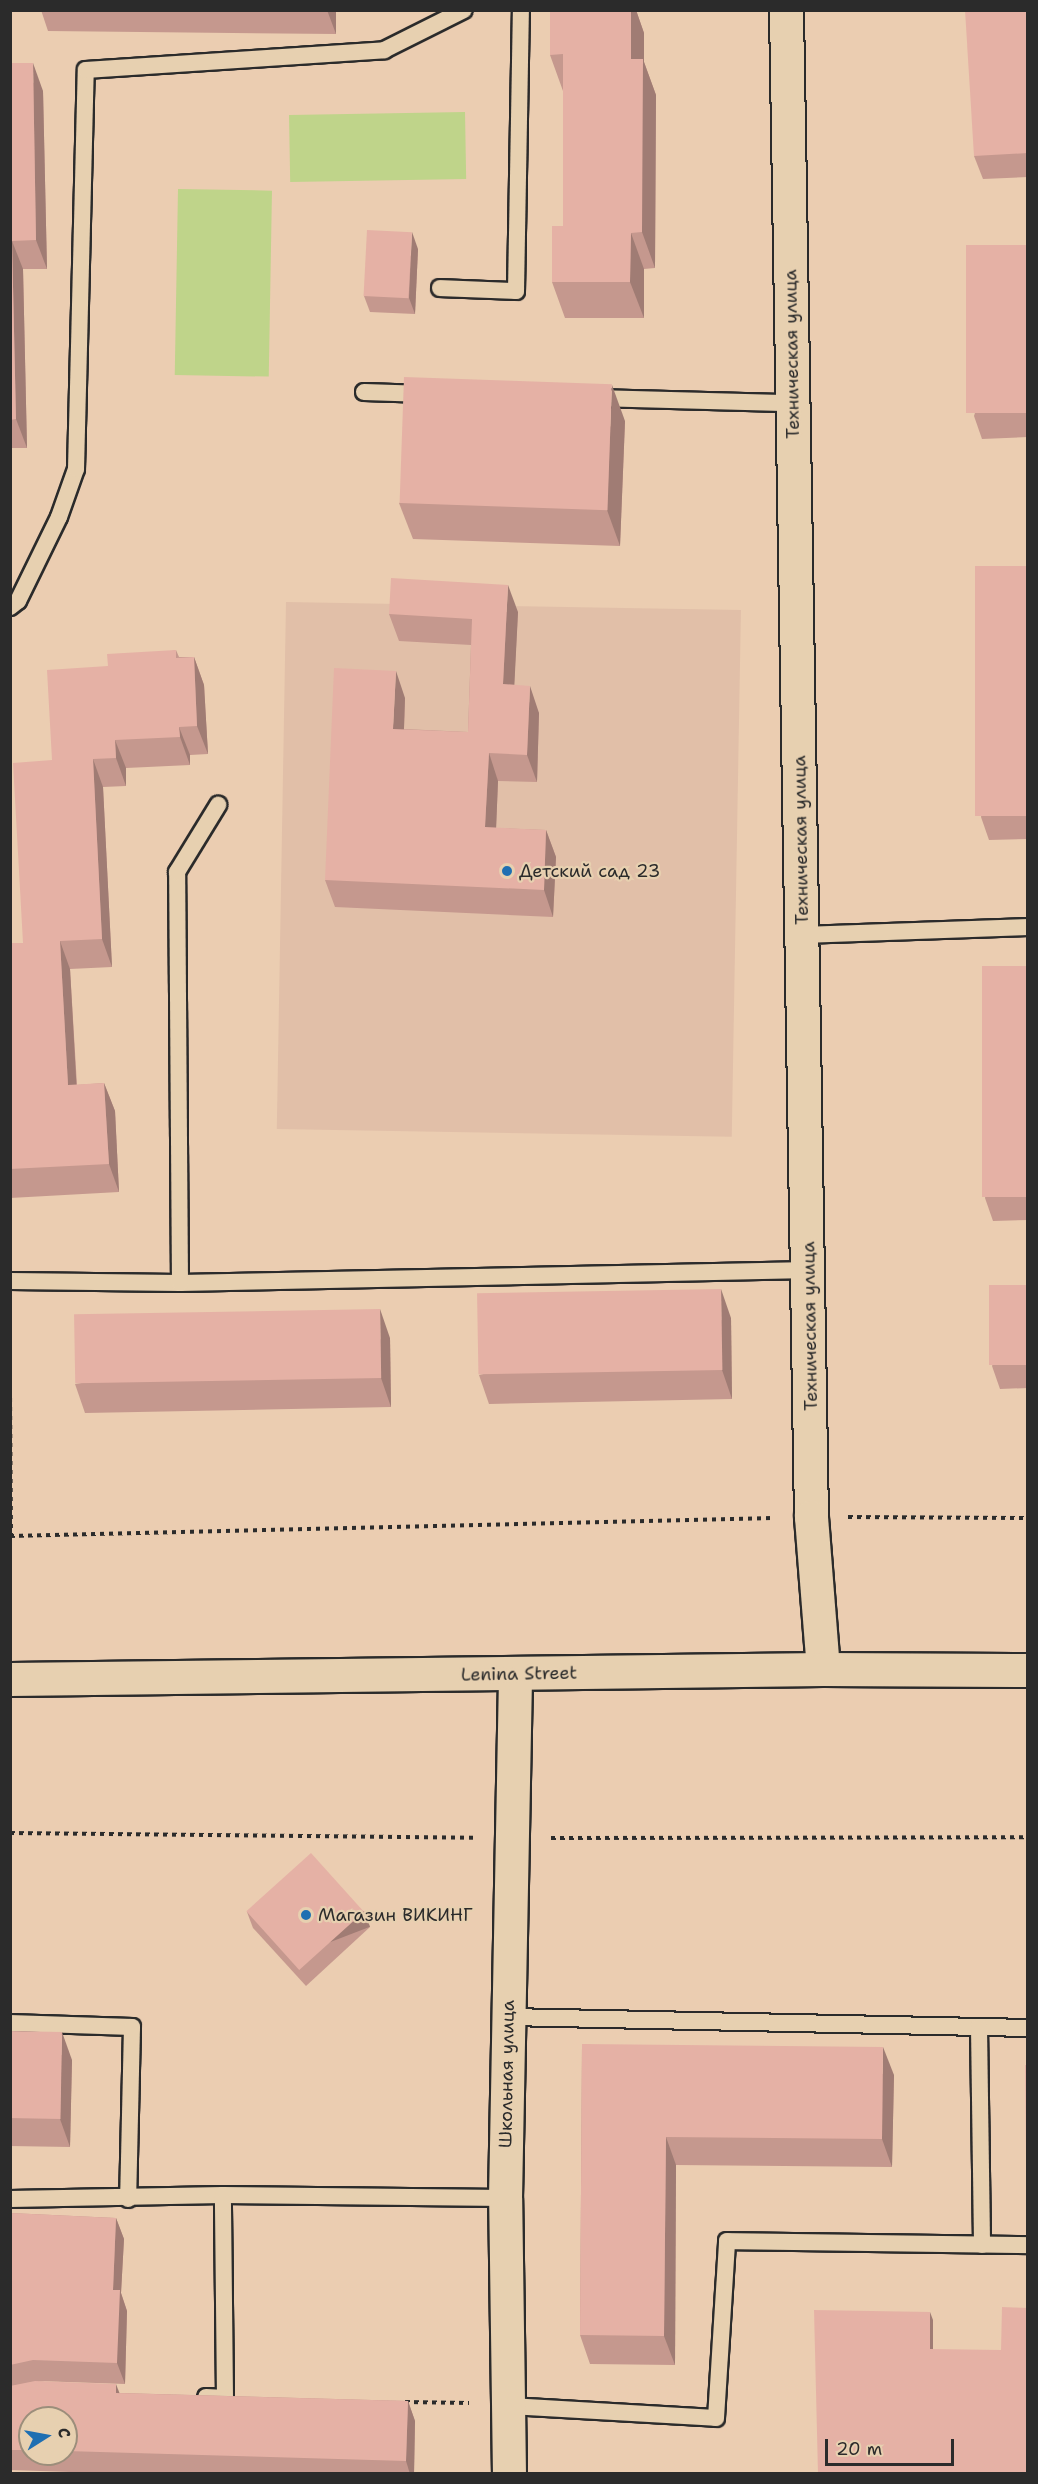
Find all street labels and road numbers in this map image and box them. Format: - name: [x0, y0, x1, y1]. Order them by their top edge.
- street label: Техническая улица: [780, 269, 804, 439]
- street label: Техническая улица: [789, 755, 813, 925]
- street label: Техническая улица: [798, 1241, 822, 1411]
- street label: Lenina Street: [461, 1662, 577, 1686]
- street label: Школьная улица: [495, 2000, 519, 2148]

